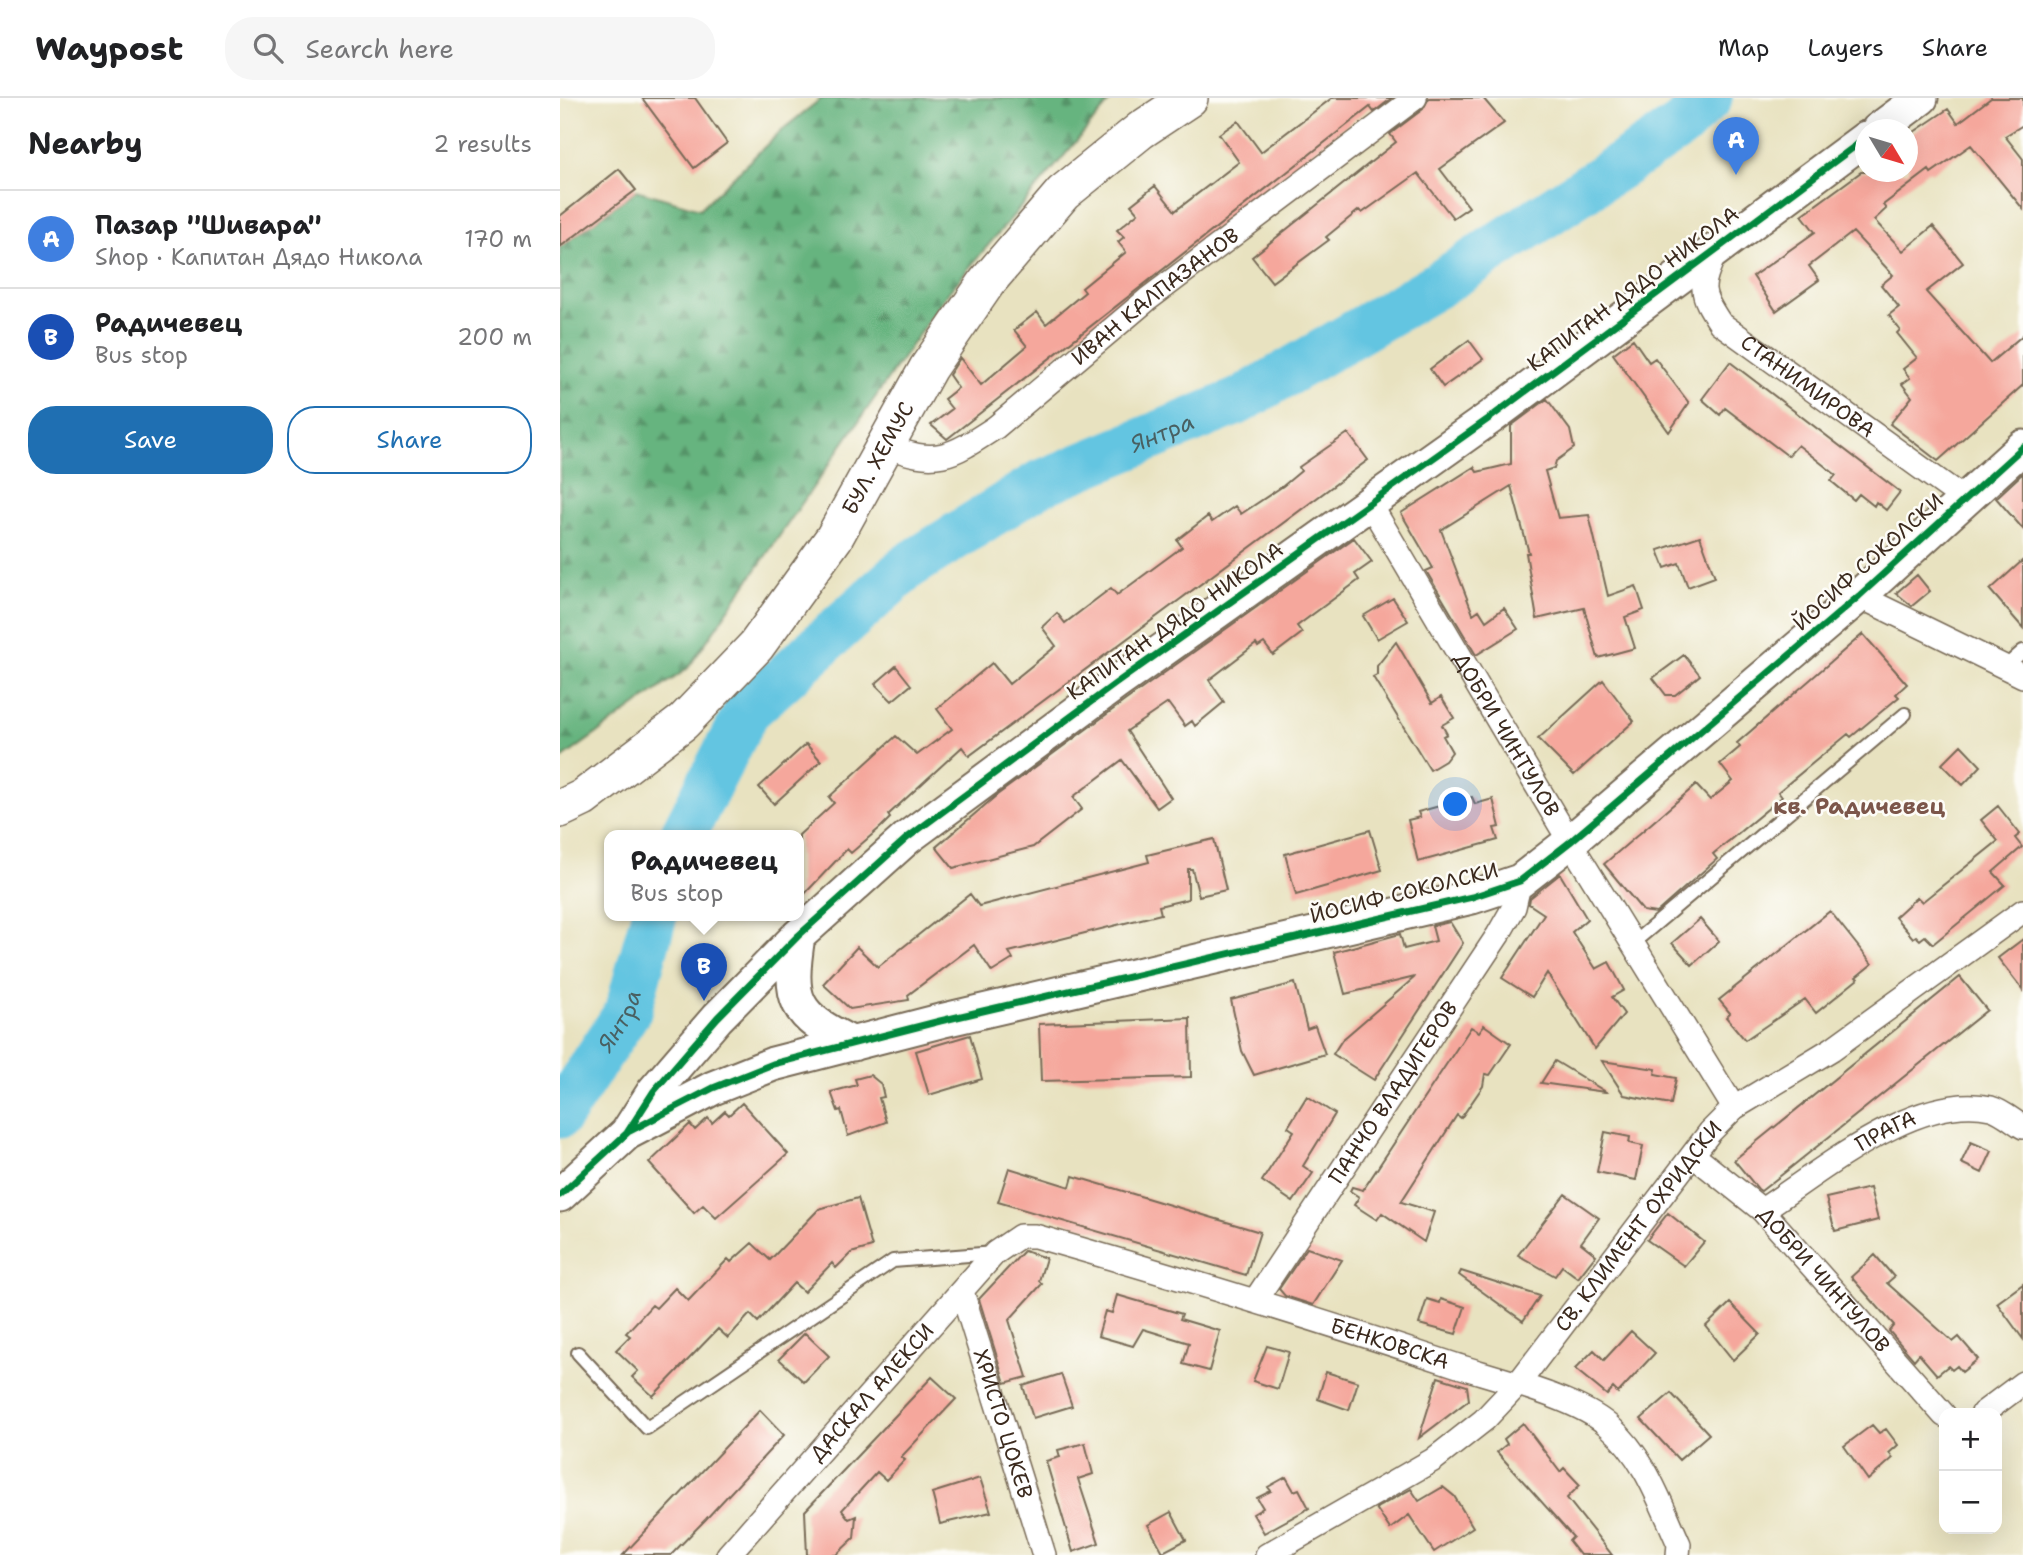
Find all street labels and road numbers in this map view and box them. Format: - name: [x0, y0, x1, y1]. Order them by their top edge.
- street label: КАПИТАН ДЯДО НИКОЛА: [1521, 200, 1745, 378]
- street label: ИВАН КАЛПАЗАНОВ: [1066, 221, 1245, 372]
- street label: СТАНИМИРОВА: [1735, 328, 1880, 444]
- street label: БУЛ. ХЕМУС: [836, 397, 921, 520]
- street label: ЙОСИФ СОКОЛСКИ: [1787, 487, 1949, 637]
- street label: КАПИТАН ДЯДО НИКОЛА: [1061, 535, 1289, 707]
- street label: ДОБРИ ЧИНТУЛОВ: [1447, 647, 1566, 822]
- street label: ЙОСИФ СОКОЛСКИ: [1307, 856, 1501, 930]
- street label: ПАНЧО ВЛАДИГЕРОВ: [1322, 996, 1464, 1189]
- street label: ПРАГА: [1850, 1104, 1920, 1158]
- street label: СВ. КЛИМЕНТ ОХРИДСКИ: [1549, 1114, 1728, 1338]
- street label: ДОБРИ ЧИНТУЛОВ: [1751, 1201, 1896, 1359]
- street label: БЕНКОВСКА: [1327, 1312, 1453, 1376]
- street label: ДАСКАЛ АЛЕКСИ: [803, 1317, 940, 1467]
- street label: ХРИСТО ЦОКЕВ: [967, 1346, 1039, 1502]

